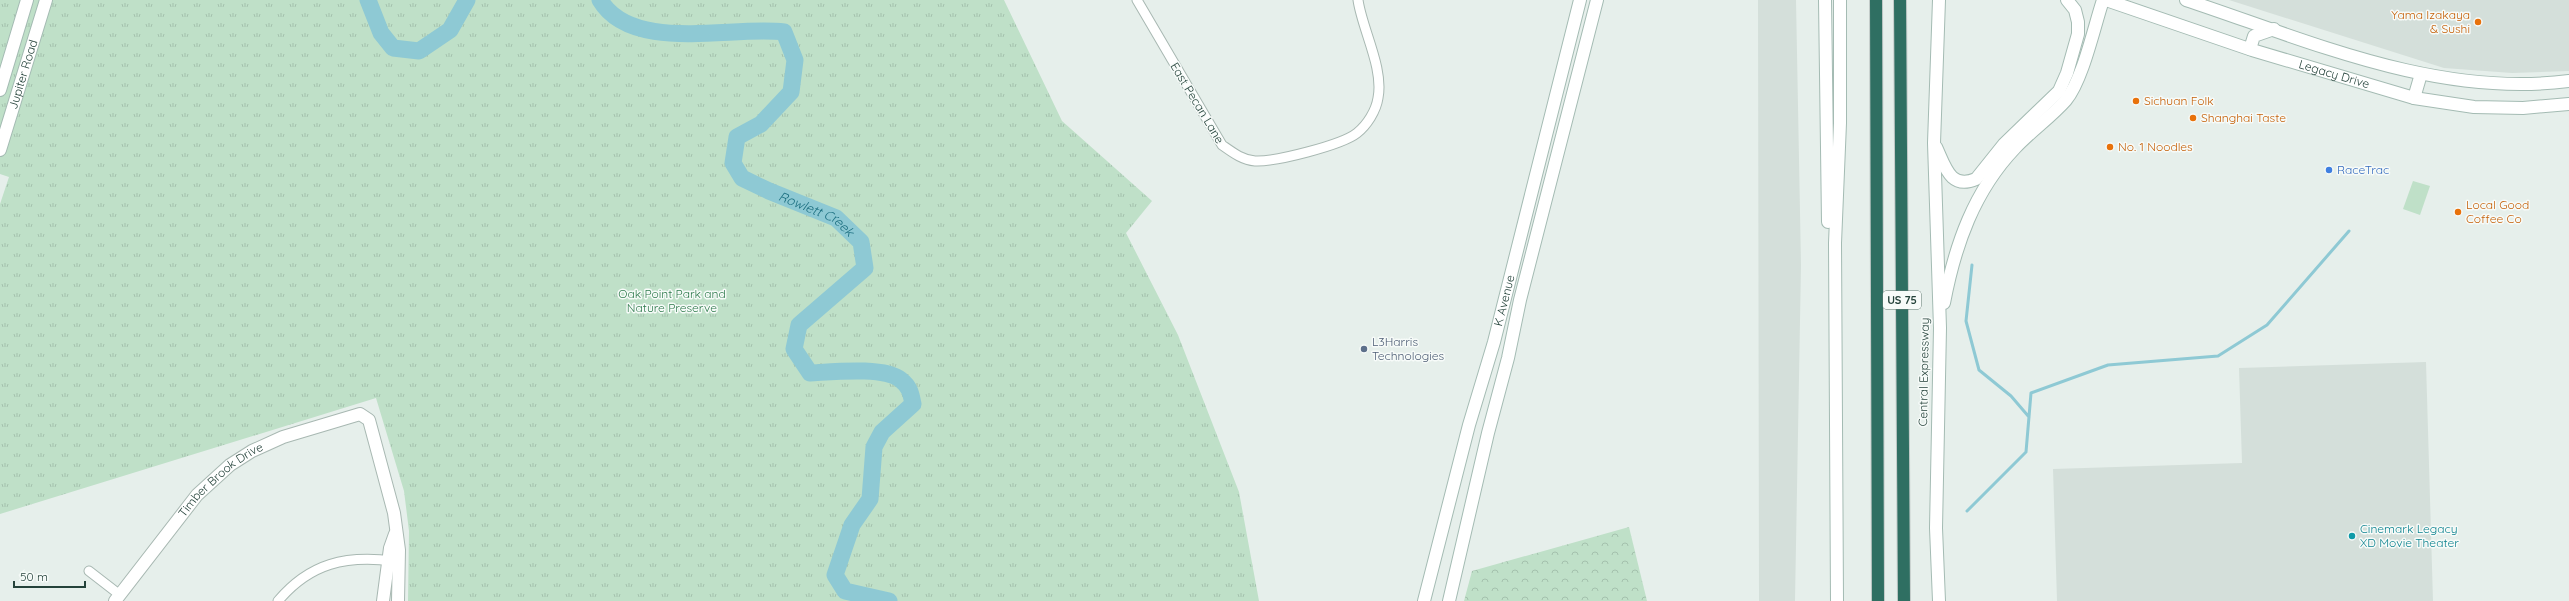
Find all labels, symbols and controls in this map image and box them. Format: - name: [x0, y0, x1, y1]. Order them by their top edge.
- place label: Yama Izakaya & Sushi: [2391, 7, 2470, 36]
- marker: Yama Izakaya & Sushi: [2473, 17, 2483, 27]
- street label: Jupiter Road: [5, 38, 40, 111]
- street label: Legacy Drive: [2297, 56, 2372, 91]
- street label: East Pecan Lane: [1167, 59, 1228, 146]
- place label: Sichuan Folk: [2144, 93, 2214, 108]
- marker: Sichuan Folk: [2131, 96, 2141, 106]
- place label: Shanghai Taste: [2201, 110, 2286, 125]
- marker: Shanghai Taste: [2188, 113, 2198, 123]
- place label: No. 1 Noodles: [2118, 139, 2193, 154]
- marker: No. 1 Noodles: [2105, 142, 2115, 152]
- place label: RaceTrac: [2337, 162, 2389, 177]
- marker: RaceTrac: [2324, 165, 2334, 175]
- water label: Rowlett Creek: [776, 188, 859, 240]
- place label: Local Good Coffee Co: [2466, 197, 2529, 226]
- marker: Local Good Coffee Co: [2453, 207, 2463, 217]
- street label: K Avenue: [1490, 273, 1518, 328]
- park label: Oak Point Park and Nature Preserve: [618, 286, 726, 315]
- road number: US 75: [1883, 291, 1921, 309]
- street label: Central Expressway: [1915, 317, 1932, 427]
- place label: L3Harris Technologies: [1372, 334, 1445, 363]
- marker: L3Harris Technologies: [1359, 344, 1369, 354]
- street label: Timber Brook Drive: [175, 439, 265, 520]
- place label: Cinemark Legacy XD Movie Theater: [2360, 521, 2459, 550]
- marker: Cinemark Legacy XD Movie Theater: [2347, 531, 2357, 541]
- scale bar: [14, 563, 85, 589]
- text: 50 m: [20, 569, 48, 584]

